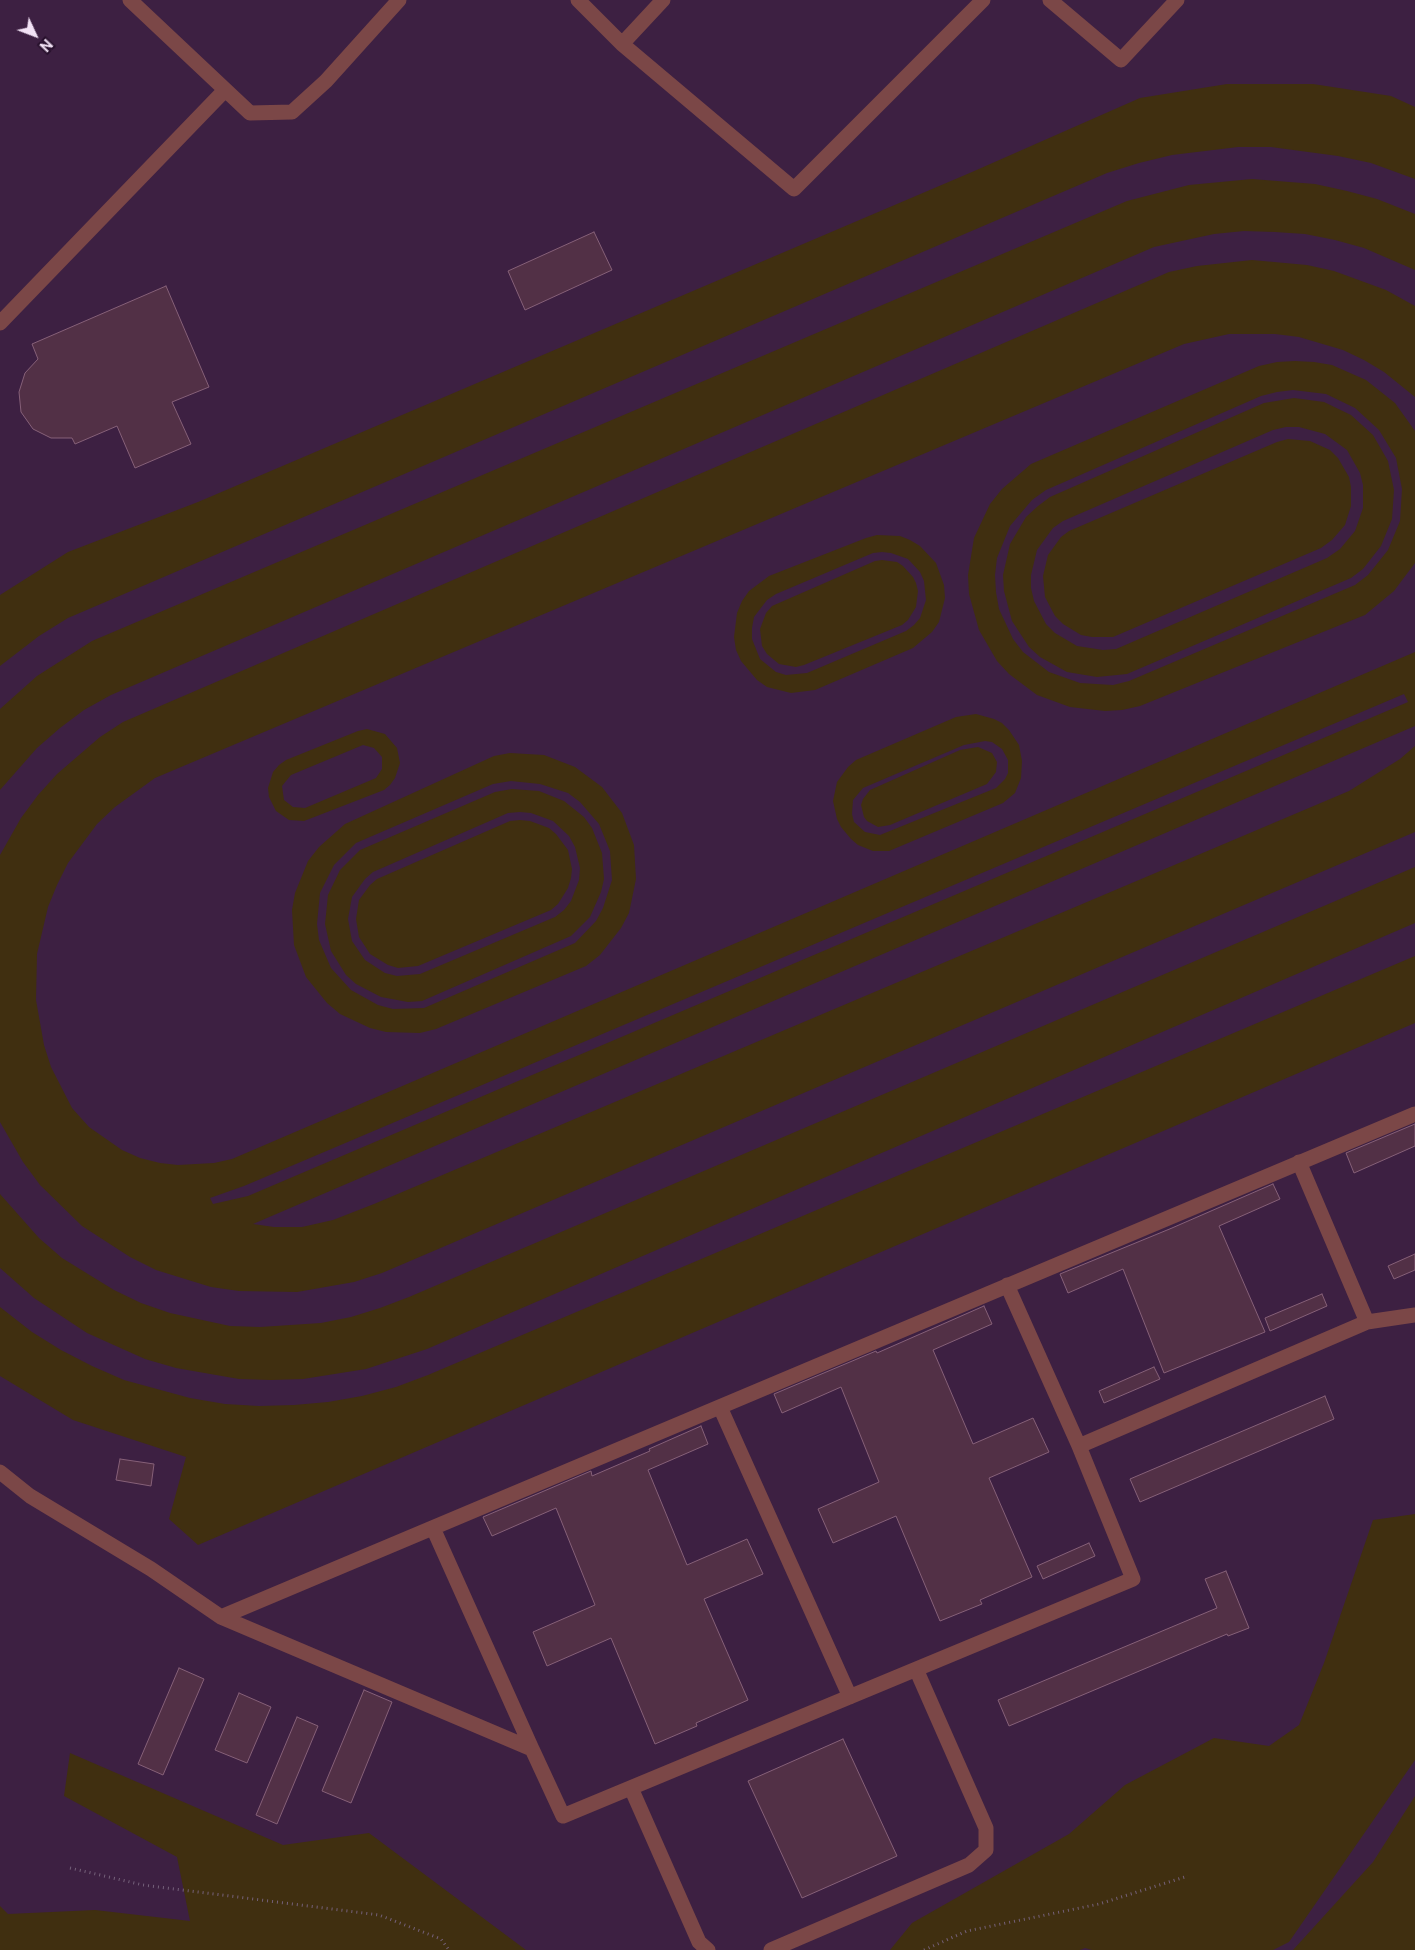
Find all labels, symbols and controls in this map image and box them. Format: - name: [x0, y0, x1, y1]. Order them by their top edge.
- north arrow: [10, 10, 60, 60]
- text: N: [36, 36, 56, 55]

